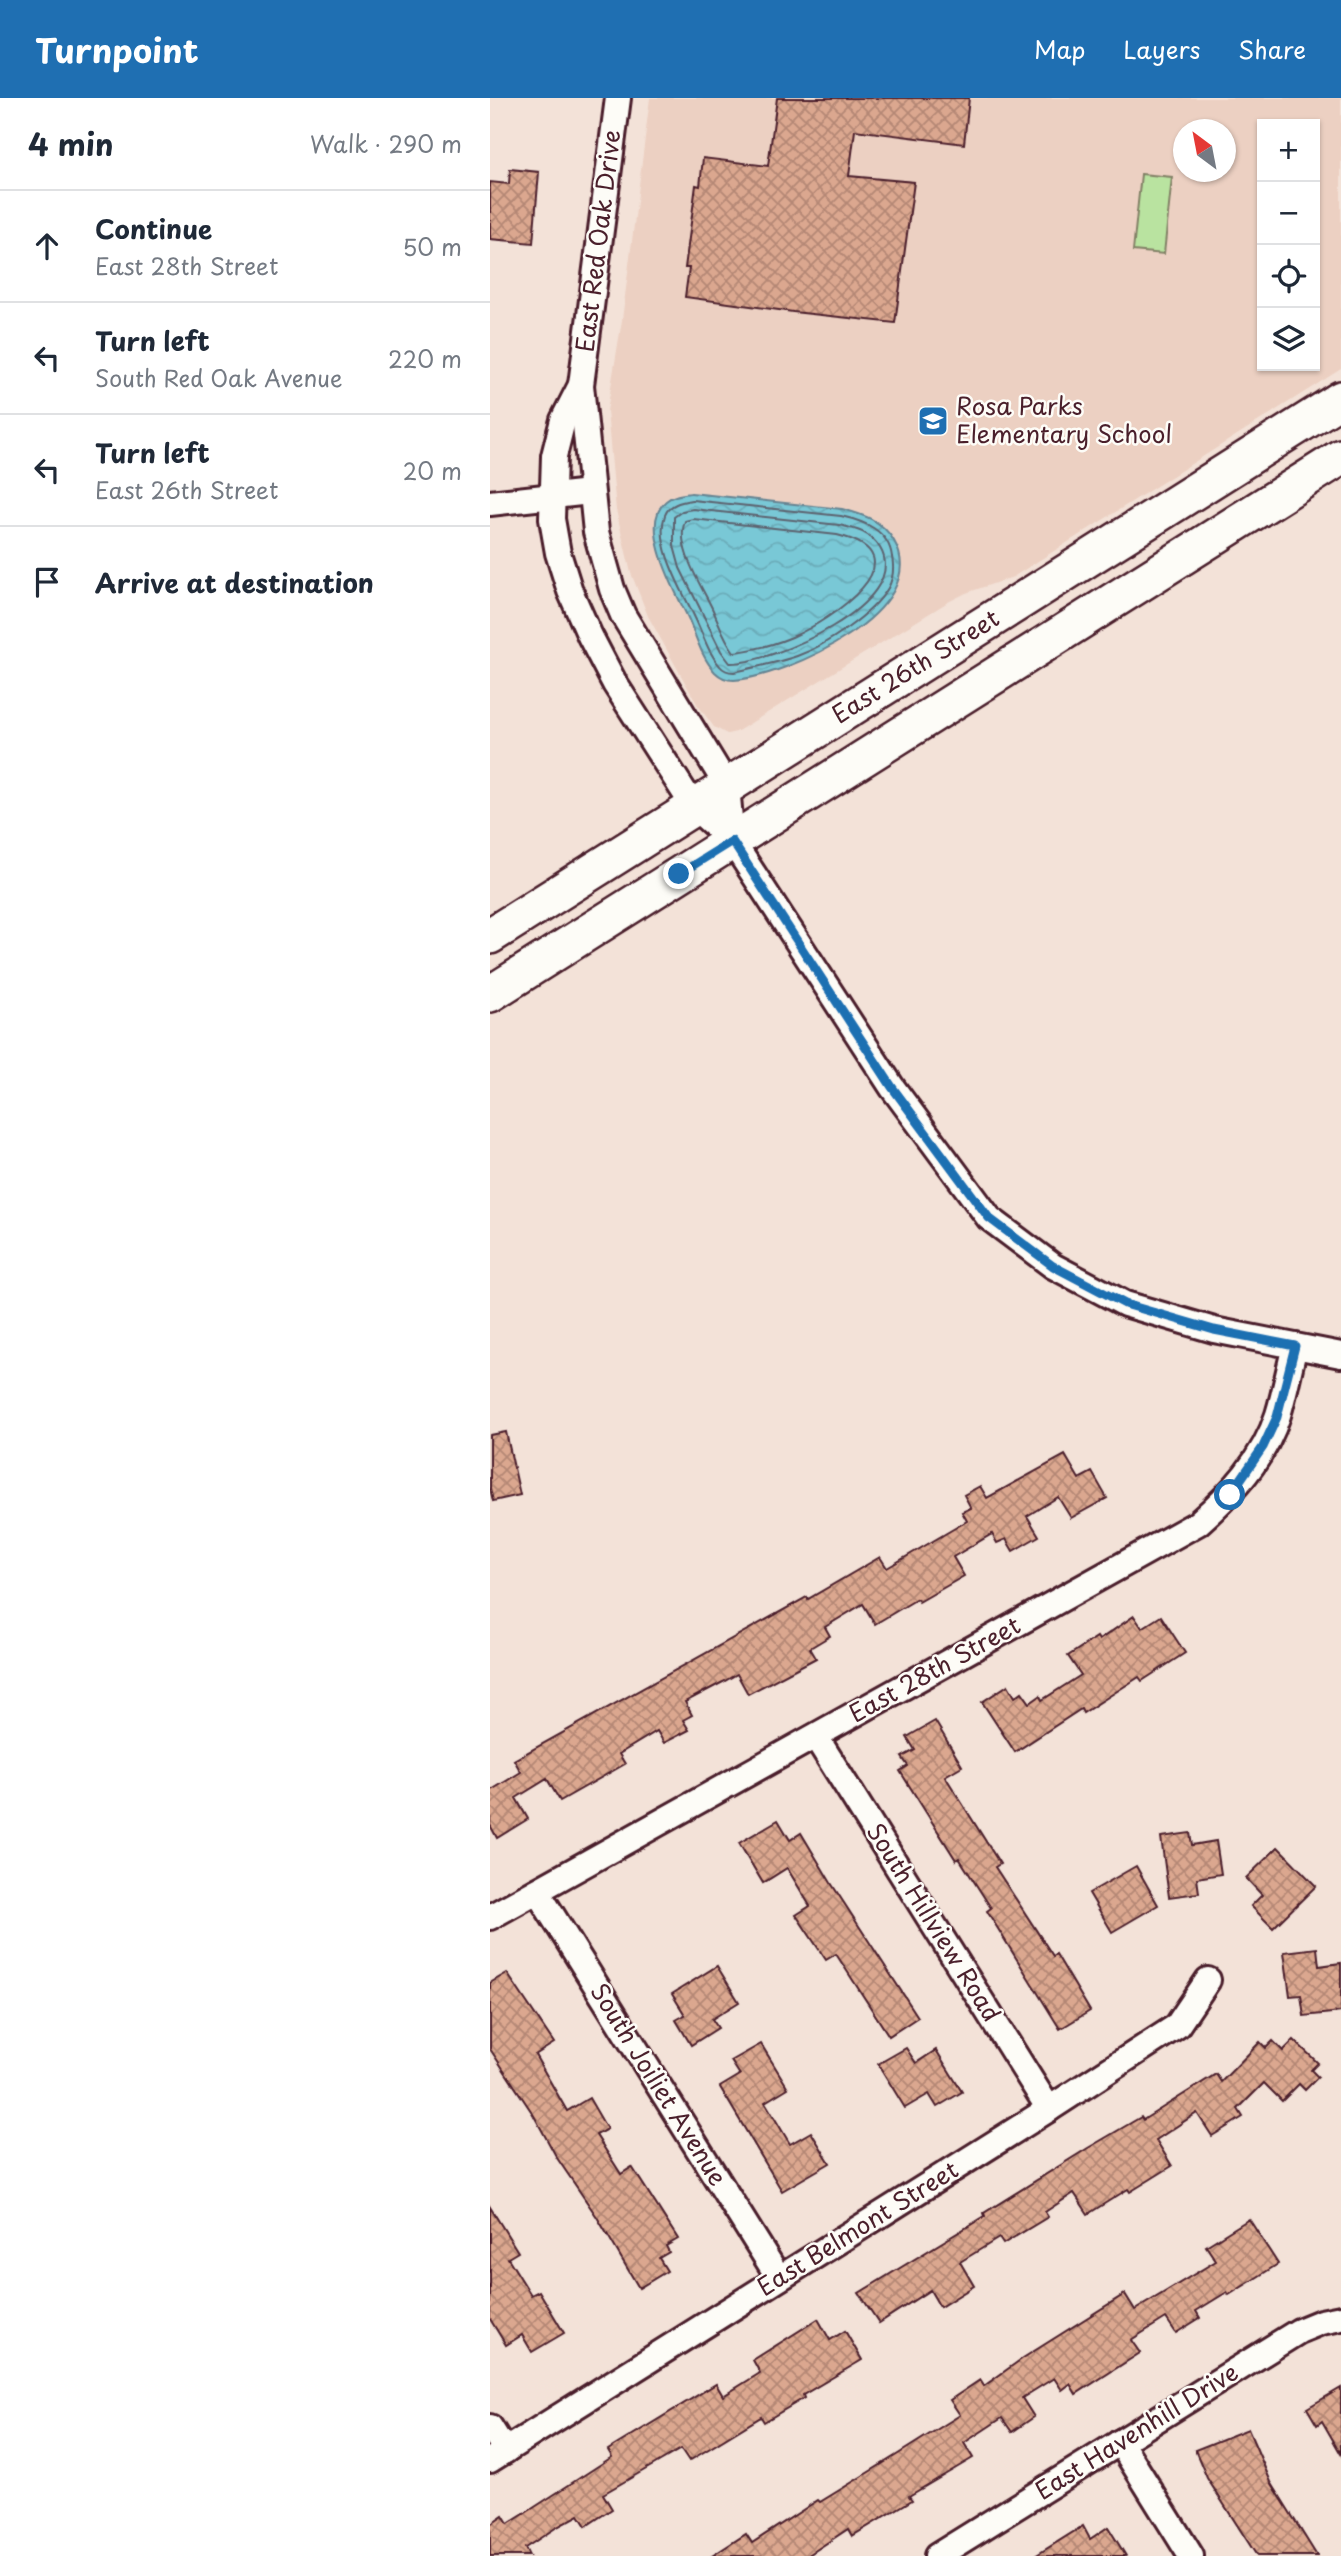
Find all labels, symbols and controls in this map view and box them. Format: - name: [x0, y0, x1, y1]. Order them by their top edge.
- text: Turnpoint: [35, 24, 199, 74]
- text: Map: [1034, 31, 1085, 67]
- text: Layers: [1123, 31, 1200, 67]
- text: Share: [1238, 31, 1306, 67]
- north arrow: [1173, 119, 1236, 182]
- map controls: [1257, 119, 1320, 371]
- button: +: [1257, 119, 1320, 182]
- text: 4 min: [28, 121, 114, 166]
- text: Walk · 290 m: [310, 126, 462, 161]
- street label: East Red Oak Drive: [566, 128, 629, 354]
- button: −: [1257, 182, 1320, 245]
- text: Continue: [95, 209, 212, 248]
- icon: ahead: [28, 227, 66, 265]
- text: 50 m: [402, 229, 462, 264]
- button: locate: [1257, 245, 1320, 308]
- text: East 28th Street: [95, 248, 278, 283]
- button: layers: [1257, 308, 1320, 371]
- text: Turn left: [95, 321, 210, 360]
- icon: left: [28, 339, 66, 377]
- text: 220 m: [388, 341, 462, 376]
- text: South Red Oak Avenue: [95, 360, 343, 395]
- place label: Rosa Parks Elementary School: [956, 387, 1172, 451]
- school or university icon: Rosa Parks Elementary School: [916, 404, 950, 438]
- text: Turn left: [95, 433, 210, 472]
- icon: left: [28, 451, 66, 489]
- text: 20 m: [403, 453, 462, 488]
- text: East 26th Street: [95, 472, 278, 507]
- icon: arrive: [28, 563, 66, 601]
- text: Arrive at destination: [95, 563, 374, 602]
- street label: East 26th Street: [824, 599, 1006, 731]
- route end: [663, 858, 694, 889]
- route start: [1214, 1479, 1245, 1510]
- street label: East 28th Street: [842, 1606, 1027, 1730]
- street label: South Hillview Road: [859, 1816, 1010, 2028]
- street label: South Joiliet Avenue: [583, 1976, 737, 2192]
- street label: East Belmont Street: [749, 2151, 964, 2304]
- street label: East Havenhill Drive: [1027, 2353, 1244, 2507]

